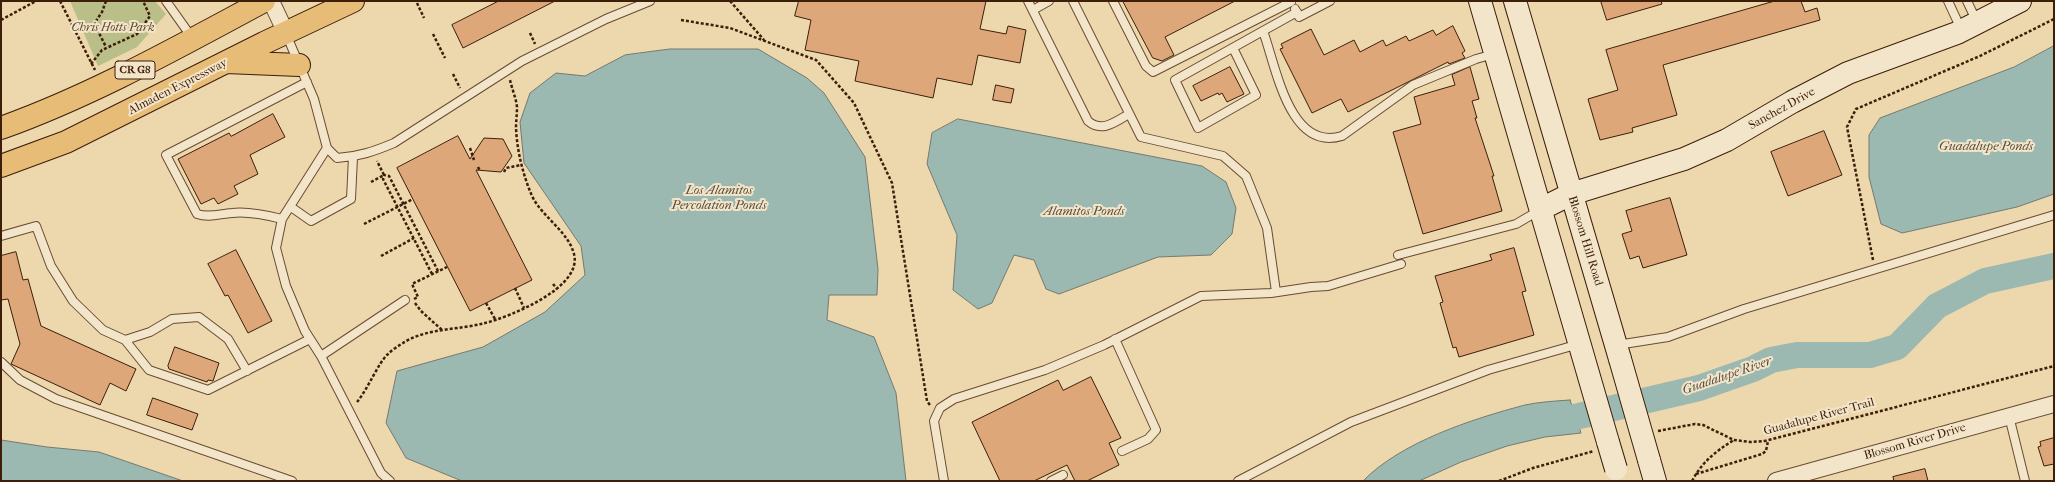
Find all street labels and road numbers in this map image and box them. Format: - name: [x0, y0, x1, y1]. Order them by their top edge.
- street label: Almaden Expressway: [126, 56, 230, 118]
- road number: CR G8: [115, 61, 155, 79]
- street label: Sanchez Drive: [1746, 85, 1818, 133]
- street label: Blossom Hill Road: [1564, 194, 1606, 288]
- street label: Guadalupe River Trail: [1762, 395, 1876, 439]
- street label: Blossom River Drive: [1862, 421, 1968, 463]

